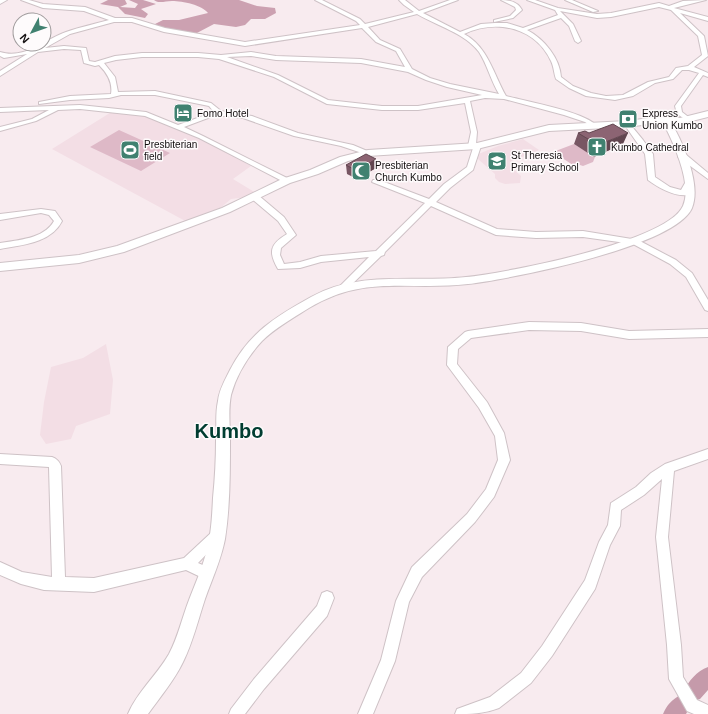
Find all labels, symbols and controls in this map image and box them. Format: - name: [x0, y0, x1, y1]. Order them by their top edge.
- north arrow: [12, 12, 52, 52]
- text: N: [17, 32, 32, 45]
- hotel icon: Fomo Hotel: [172, 102, 194, 124]
- place label: Fomo Hotel: [197, 108, 249, 119]
- bank icon: Express Union Kumbo: [617, 108, 639, 130]
- place label: Express Union Kumbo: [642, 108, 703, 131]
- church icon: Kumbo Cathedral: [586, 136, 608, 158]
- sports icon: Presbiterian field: [119, 139, 141, 161]
- place label: Presbiterian field: [144, 139, 197, 162]
- place label: Kumbo Cathedral: [611, 142, 689, 153]
- school or university icon: St Theresia Primary School: [486, 150, 508, 172]
- place label: St Theresia Primary School: [511, 150, 579, 173]
- mosque icon: Presbiterian Church Kumbo: [350, 160, 372, 182]
- place label: Presbiterian Church Kumbo: [375, 160, 442, 183]
- district label: Kumbo: [195, 420, 263, 442]

